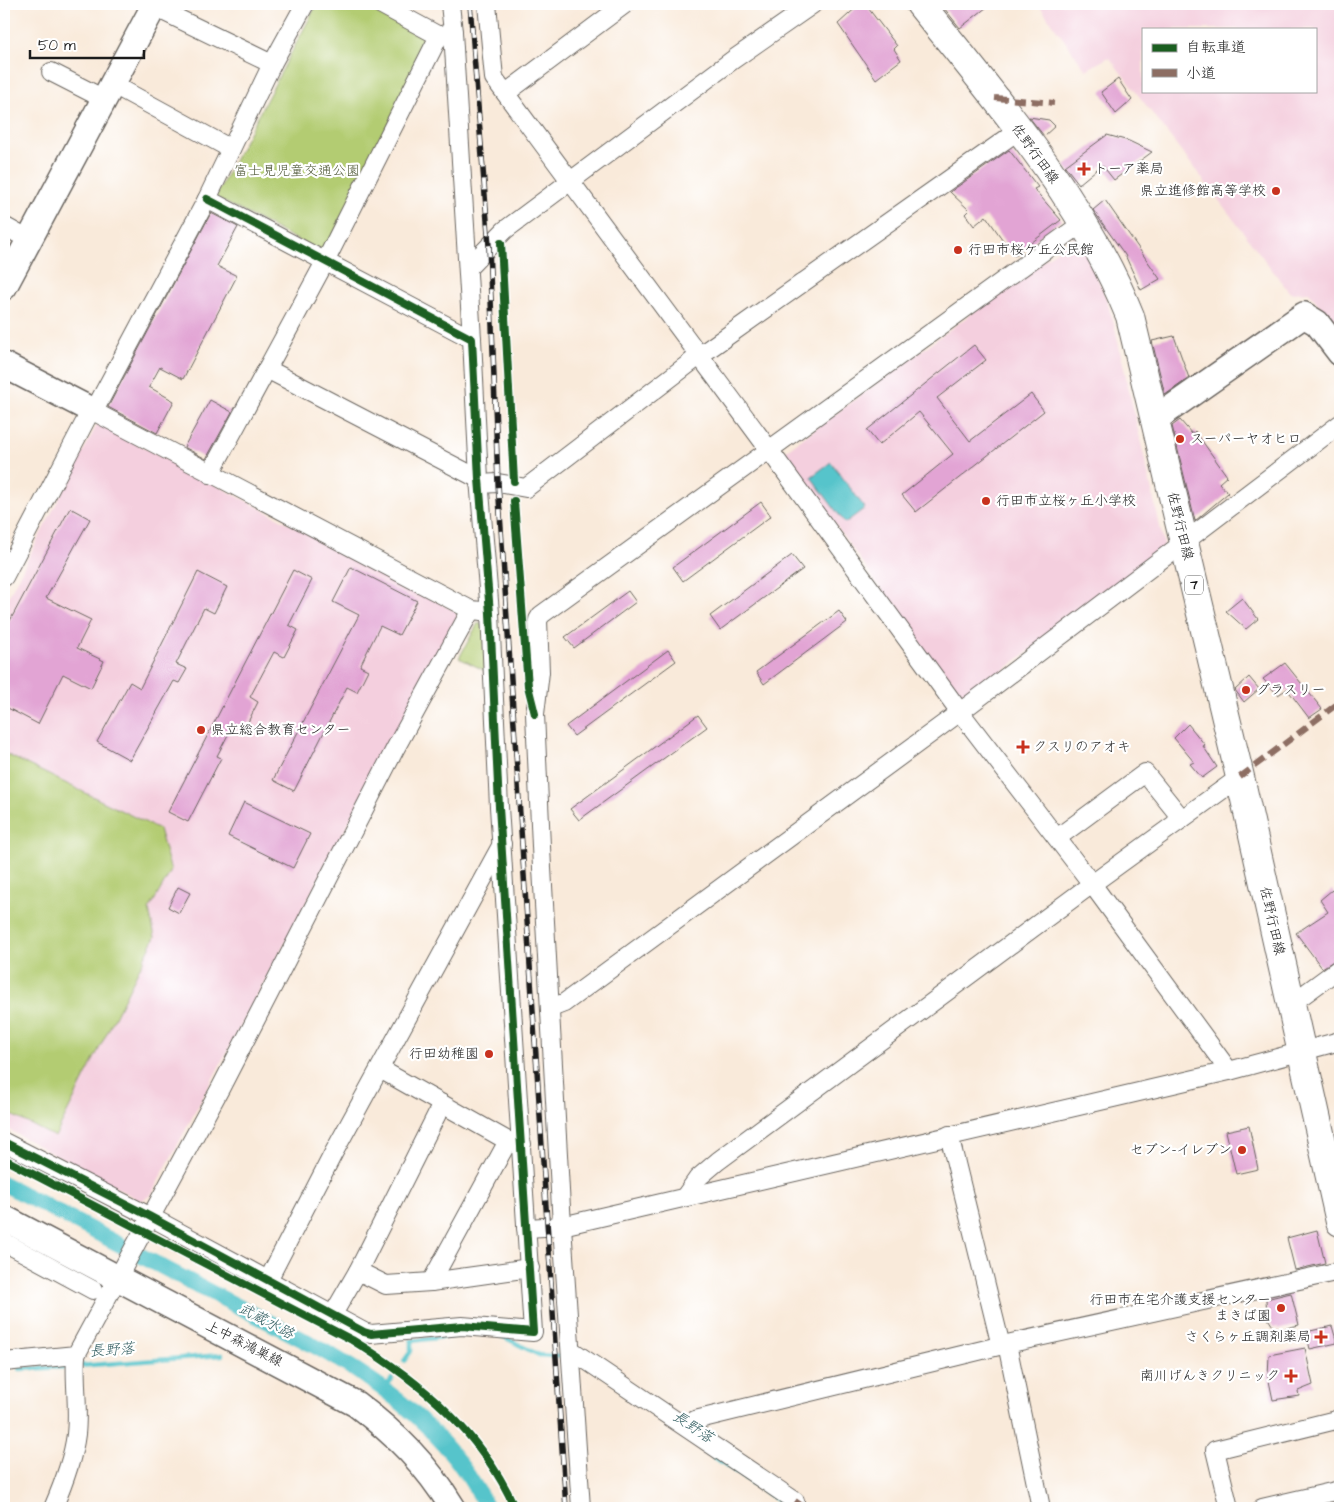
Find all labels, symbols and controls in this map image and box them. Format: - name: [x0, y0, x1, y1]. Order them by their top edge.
- scale bar: [30, 28, 144, 60]
- legend: [1142, 28, 1316, 92]
- text: 50 m: [38, 35, 76, 56]
- text: 自転車道: [1186, 37, 1246, 58]
- text: 小道: [1186, 63, 1216, 84]
- street label: 佐野行田線: [1006, 120, 1064, 188]
- place label: トーア薬局: [1094, 159, 1164, 179]
- park label: 富士見児童交通公園: [234, 161, 360, 181]
- marker: トーア薬局: [1078, 163, 1090, 175]
- place label: 県立進修館高等学校: [1140, 181, 1266, 201]
- marker: 県立進修館高等学校: [1270, 185, 1282, 197]
- place label: 行田市桜ケ丘公民館: [968, 240, 1094, 260]
- marker: 行田市桜ケ丘公民館: [952, 244, 964, 256]
- place label: スーパーヤオヒロ: [1190, 429, 1301, 449]
- marker: スーパーヤオヒロ: [1174, 433, 1186, 445]
- street label: 佐野行田線: [1162, 490, 1198, 562]
- place label: 行田市立桜ヶ丘小学校: [996, 491, 1136, 511]
- marker: 行田市立桜ヶ丘小学校: [980, 495, 992, 507]
- road number: 7: [1185, 576, 1203, 594]
- place label: グラスリー: [1256, 680, 1325, 700]
- marker: グラスリー: [1240, 684, 1252, 696]
- place label: 県立総合教育センター: [211, 720, 350, 740]
- marker: 県立総合教育センター: [195, 724, 207, 736]
- place label: クスリのアオキ: [1033, 737, 1131, 757]
- marker: クスリのアオキ: [1017, 741, 1029, 753]
- street label: 佐野行田線: [1254, 885, 1290, 957]
- place label: 行田幼稚園: [409, 1044, 479, 1064]
- marker: 行田幼稚園: [483, 1048, 495, 1060]
- place label: セブン-イレブン: [1130, 1140, 1232, 1160]
- marker: セブン-イレブン: [1236, 1144, 1248, 1156]
- place label: 行田市在宅介護支援センター まきば園: [1090, 1290, 1271, 1326]
- water label: 武蔵水路: [235, 1298, 298, 1345]
- marker: 行田市在宅介護支援センター まきば園: [1275, 1302, 1287, 1314]
- street label: 上中森鴻巣線: [202, 1316, 286, 1372]
- place label: さくらヶ丘調剤薬局: [1185, 1327, 1311, 1347]
- marker: さくらヶ丘調剤薬局: [1315, 1331, 1327, 1343]
- water label: 長野落: [89, 1338, 137, 1362]
- place label: 南川げんきクリニック: [1140, 1366, 1280, 1386]
- marker: 南川げんきクリニック: [1284, 1369, 1298, 1383]
- water label: 長野落: [668, 1406, 719, 1449]

